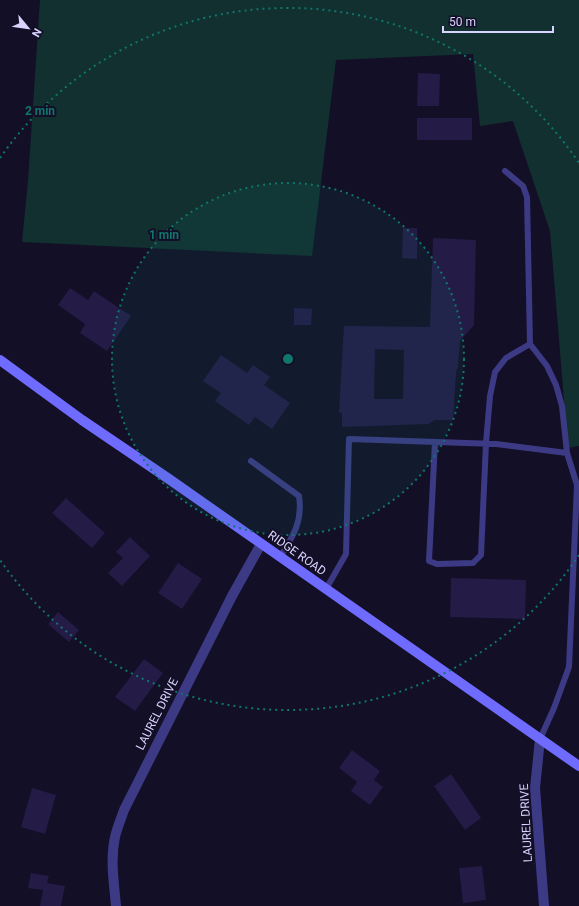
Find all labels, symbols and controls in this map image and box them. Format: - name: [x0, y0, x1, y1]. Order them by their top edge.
- north arrow: [8, 8, 48, 48]
- scale bar: [443, 8, 553, 34]
- text: 50 m: [449, 15, 476, 29]
- text: N: [29, 26, 44, 39]
- text: 2 min: [25, 104, 55, 118]
- text: 1 min: [149, 228, 179, 242]
- centre of rings: [281, 352, 295, 366]
- street label: RIDGE ROAD: [265, 528, 329, 578]
- street label: LAUREL DRIVE: [133, 676, 181, 752]
- street label: LAUREL DRIVE: [517, 783, 535, 863]

